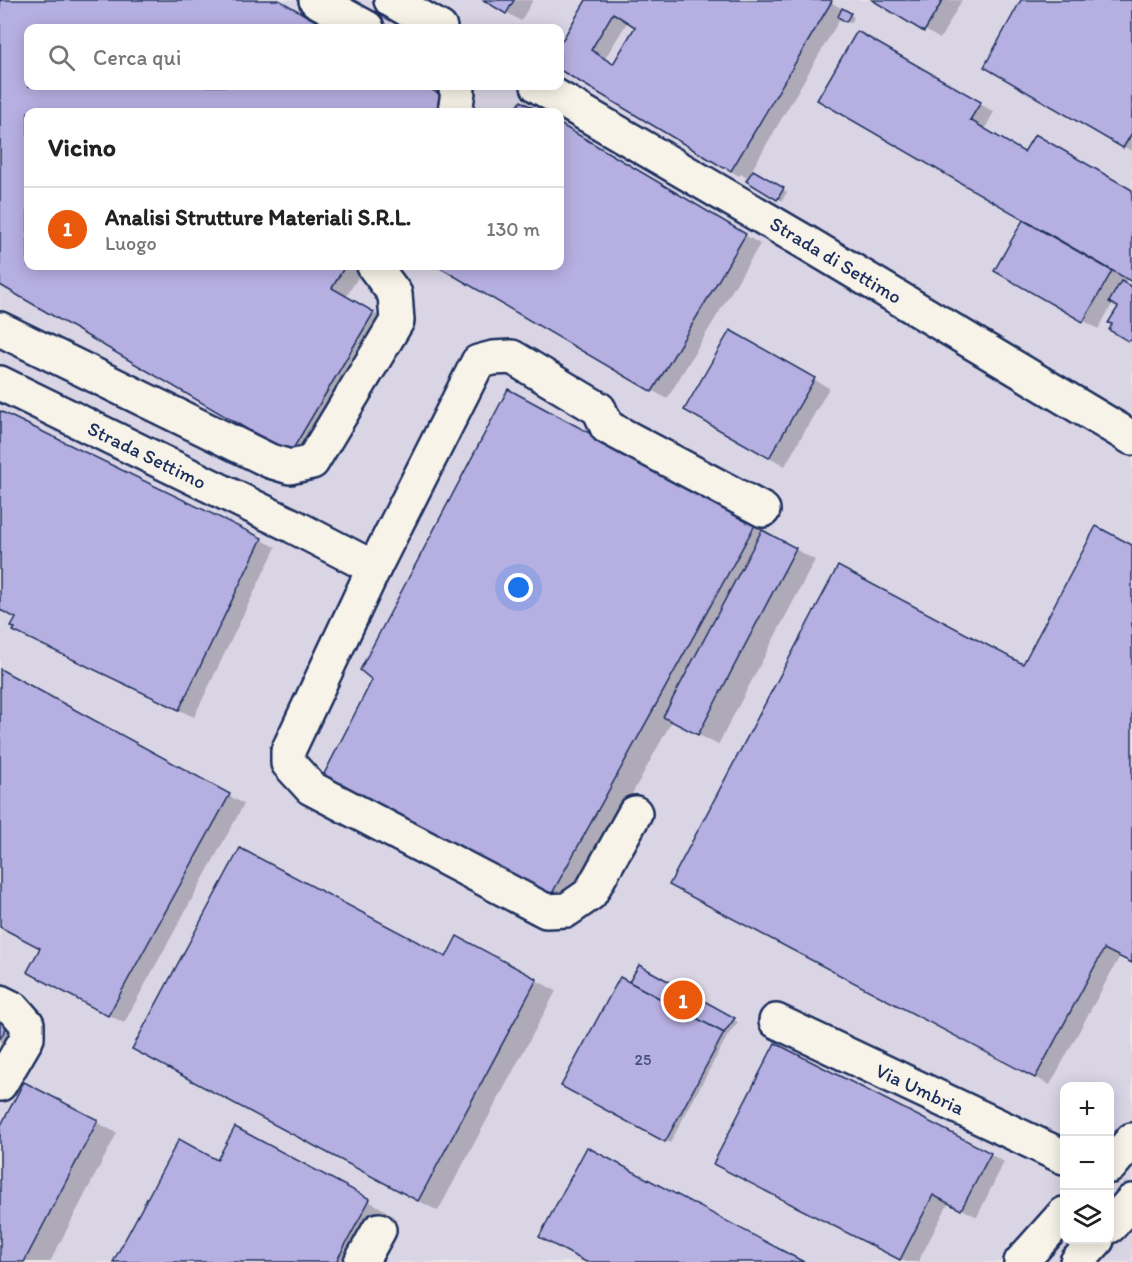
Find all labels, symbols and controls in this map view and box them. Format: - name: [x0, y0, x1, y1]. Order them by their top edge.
- search box: [24, 24, 564, 90]
- icon: search: [45, 41, 78, 74]
- text: Cerca qui: [93, 44, 181, 71]
- text: Vicino: [48, 131, 116, 163]
- text: Analisi Strutture Materiali S.R.L.: [105, 204, 411, 231]
- street label: Strada di Settimo: [766, 211, 906, 309]
- text: 1: [63, 217, 72, 241]
- text: 130 m: [486, 217, 540, 241]
- text: Luogo: [105, 231, 157, 255]
- street label: Strada Settimo: [84, 416, 210, 494]
- your location: [504, 573, 533, 602]
- pin: 1: [664, 978, 702, 1022]
- house number: 25: [635, 1050, 651, 1069]
- street label: Via Umbria: [872, 1058, 969, 1120]
- map controls: [1060, 1082, 1114, 1244]
- button: +: [1060, 1082, 1114, 1136]
- button: −: [1060, 1136, 1114, 1190]
- button: layers: [1060, 1190, 1114, 1244]

